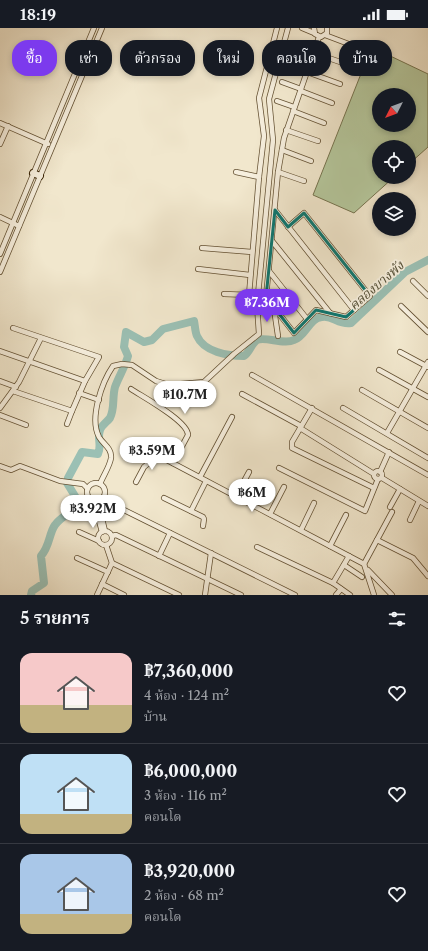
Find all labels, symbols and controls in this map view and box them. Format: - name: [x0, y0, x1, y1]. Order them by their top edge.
- text: 18:19: [20, 5, 56, 24]
- chip: ซื้อ: [12, 40, 57, 76]
- chip: เช่า: [65, 40, 112, 76]
- chip: ตัวกรอง: [120, 40, 195, 76]
- chip: ใหม่: [203, 40, 254, 76]
- chip: คอนโด: [262, 40, 331, 76]
- chip: บ้าน: [339, 40, 392, 76]
- north arrow: [372, 88, 416, 132]
- map controls: [372, 88, 416, 236]
- button: locate: [372, 140, 416, 184]
- button: layers: [372, 192, 416, 236]
- water label: คลองบางพัง: [345, 257, 407, 313]
- pin: ฿7.36M: [234, 289, 300, 323]
- text: ฿7.36M: [244, 294, 290, 310]
- pin: ฿10.7M: [152, 381, 218, 415]
- text: ฿10.7M: [162, 386, 208, 402]
- pin: ฿3.59M: [119, 437, 185, 471]
- text: ฿3.59M: [129, 442, 175, 458]
- pin: ฿6M: [233, 479, 271, 513]
- text: ฿6M: [238, 484, 266, 500]
- pin: ฿3.92M: [60, 495, 126, 529]
- text: ฿3.92M: [69, 500, 117, 516]
- text: 5 รายการ: [20, 608, 90, 628]
- icon: filters: [386, 608, 408, 630]
- text: ฿7,360,000: [144, 661, 233, 681]
- icon: home: [52, 669, 100, 717]
- icon: heart: [386, 682, 408, 704]
- text: 4 ห้อง · 124 m²: [144, 687, 229, 703]
- text: บ้าน: [144, 708, 167, 724]
- text: ฿6,000,000: [144, 761, 237, 781]
- icon: home: [52, 770, 100, 818]
- icon: heart: [386, 783, 408, 805]
- text: 3 ห้อง · 116 m²: [144, 787, 227, 803]
- text: คอนโด: [144, 808, 182, 824]
- text: ฿3,920,000: [144, 861, 235, 881]
- icon: home: [52, 870, 100, 918]
- icon: heart: [386, 883, 408, 905]
- text: 2 ห้อง · 68 m²: [144, 887, 224, 903]
- text: คอนโด: [144, 908, 182, 924]

